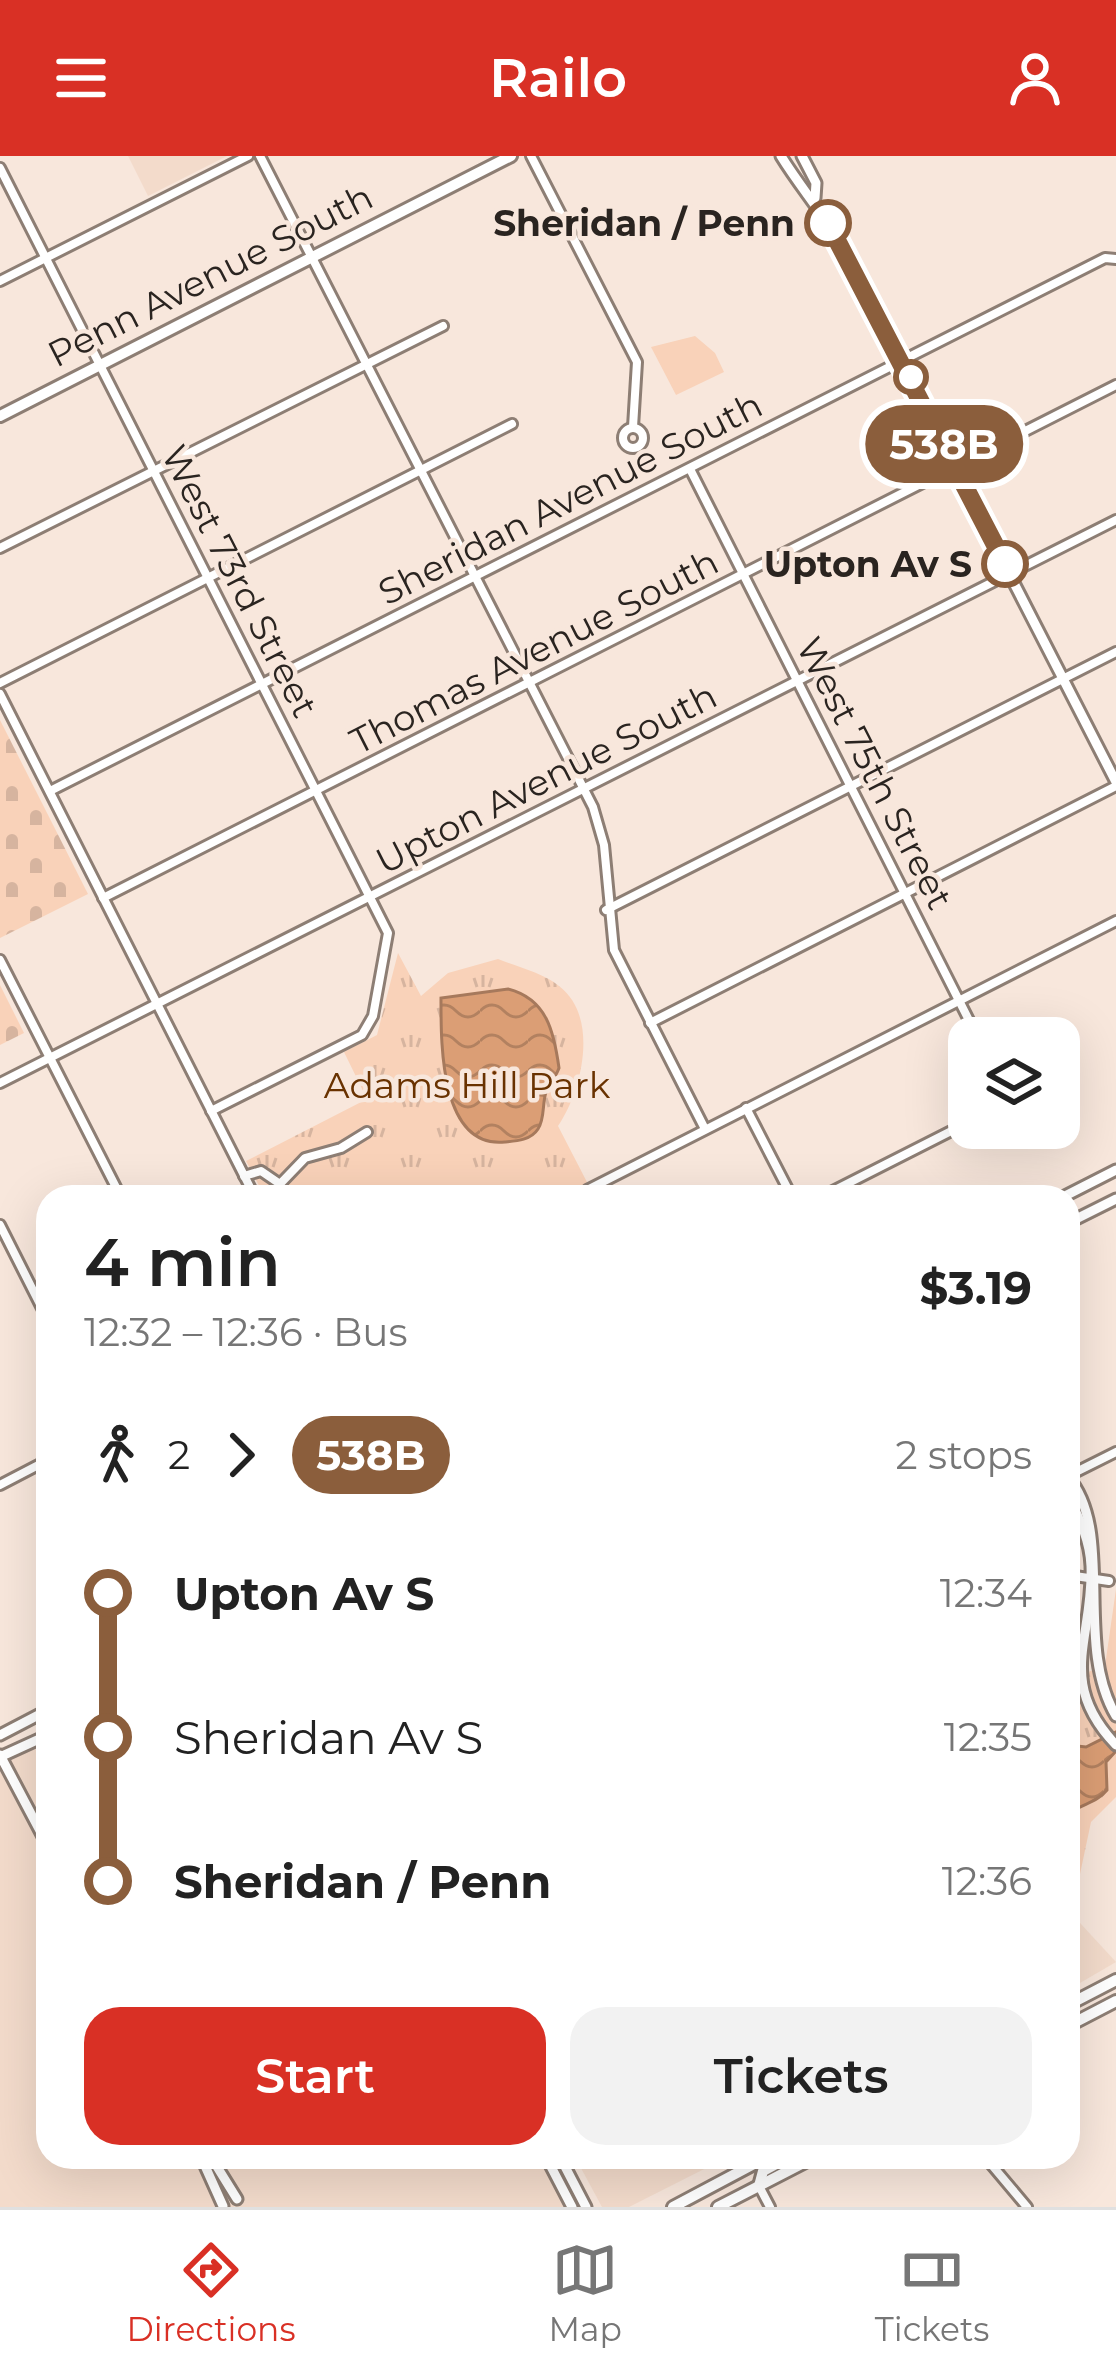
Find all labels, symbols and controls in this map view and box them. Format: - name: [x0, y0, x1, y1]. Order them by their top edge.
- icon: menu: [48, 45, 114, 111]
- text: Railo: [489, 45, 627, 111]
- icon: person: [1002, 45, 1068, 111]
- street label: Penn Avenue South: [40, 174, 380, 376]
- place label: Sheridan / Penn: [493, 201, 795, 245]
- marker: Sheridan / Penn: [806, 201, 850, 245]
- unlabelled marker: [895, 361, 927, 393]
- street label: Sheridan Avenue South: [371, 382, 769, 614]
- line badge: 538B: [860, 405, 1028, 483]
- text: 538B: [889, 418, 999, 470]
- street label: West 73rd Street: [152, 438, 328, 724]
- street label: Thomas Avenue South: [343, 539, 725, 763]
- place label: Upton Av S: [764, 542, 972, 586]
- marker: Upton Av S: [983, 542, 1027, 586]
- street label: West 75th Street: [787, 630, 963, 916]
- street label: Upton Avenue South: [368, 673, 724, 883]
- map controls: [948, 1017, 1080, 1149]
- button: layers: [948, 1017, 1080, 1149]
- park label: Adams Hill Park: [324, 1063, 611, 1107]
- text: 4 min: [84, 1222, 281, 1303]
- text: $3.19: [919, 1260, 1032, 1315]
- text: 12:32 – 12:36 · Bus: [84, 1308, 408, 1356]
- icon: walk: [84, 1422, 150, 1488]
- icon: forward: [208, 1422, 274, 1488]
- text: 538B: [316, 1429, 426, 1481]
- text: 2: [168, 1431, 190, 1479]
- text: 2 stops: [896, 1431, 1032, 1479]
- text: Upton Av S: [174, 1566, 434, 1621]
- text: 12:34: [940, 1569, 1032, 1617]
- text: Sheridan Av S: [174, 1710, 483, 1765]
- text: 12:35: [944, 1713, 1032, 1761]
- text: Sheridan / Penn: [174, 1854, 551, 1909]
- text: 12:36: [942, 1857, 1032, 1905]
- button: Start: [84, 2007, 546, 2145]
- button: Tickets: [570, 2007, 1032, 2145]
- tab: Directions: [126, 2237, 296, 2349]
- tab: Map: [549, 2237, 622, 2349]
- tab: Tickets: [875, 2237, 989, 2349]

